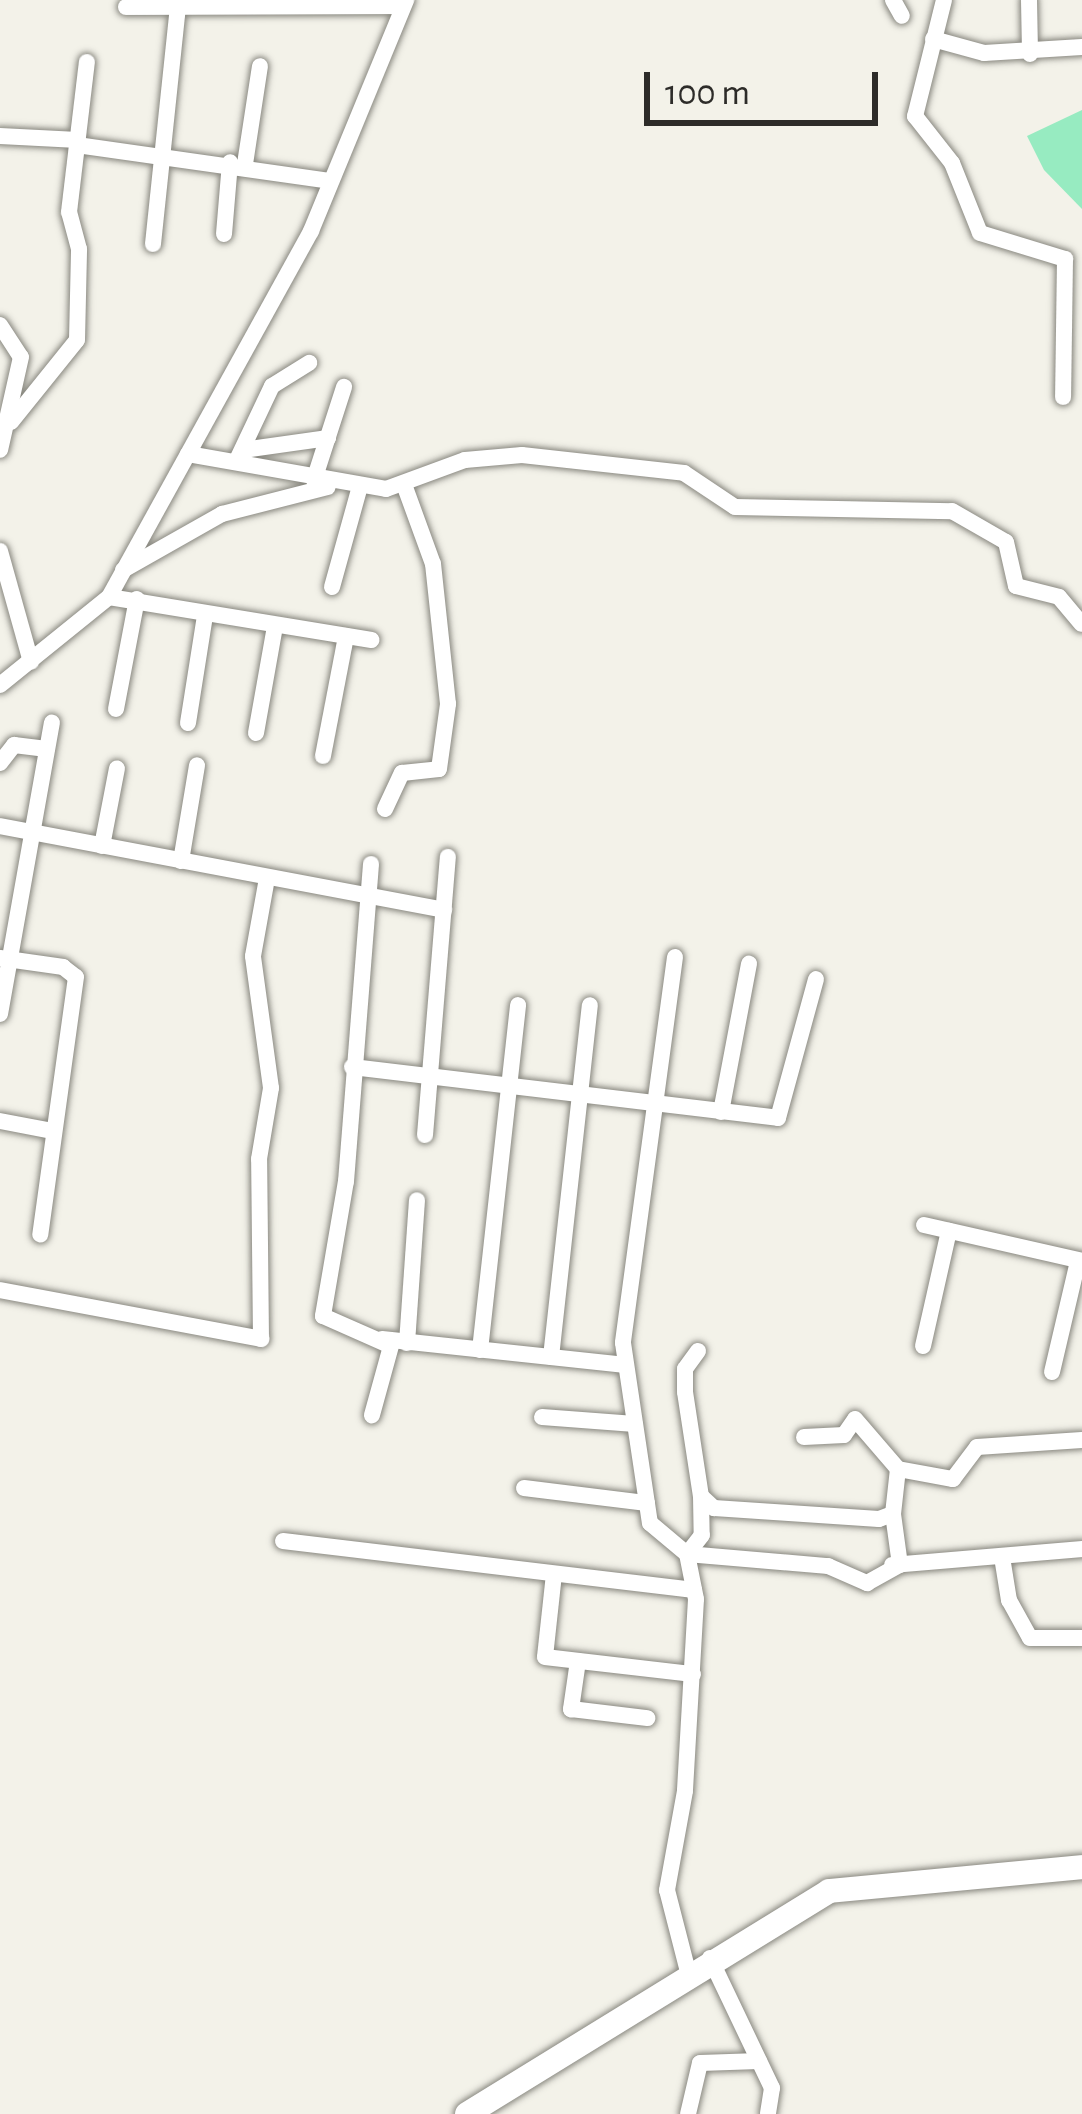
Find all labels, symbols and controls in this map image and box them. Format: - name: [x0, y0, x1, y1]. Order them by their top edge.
- scale bar: [650, 48, 884, 122]
- text: 100 m: [665, 75, 750, 111]

